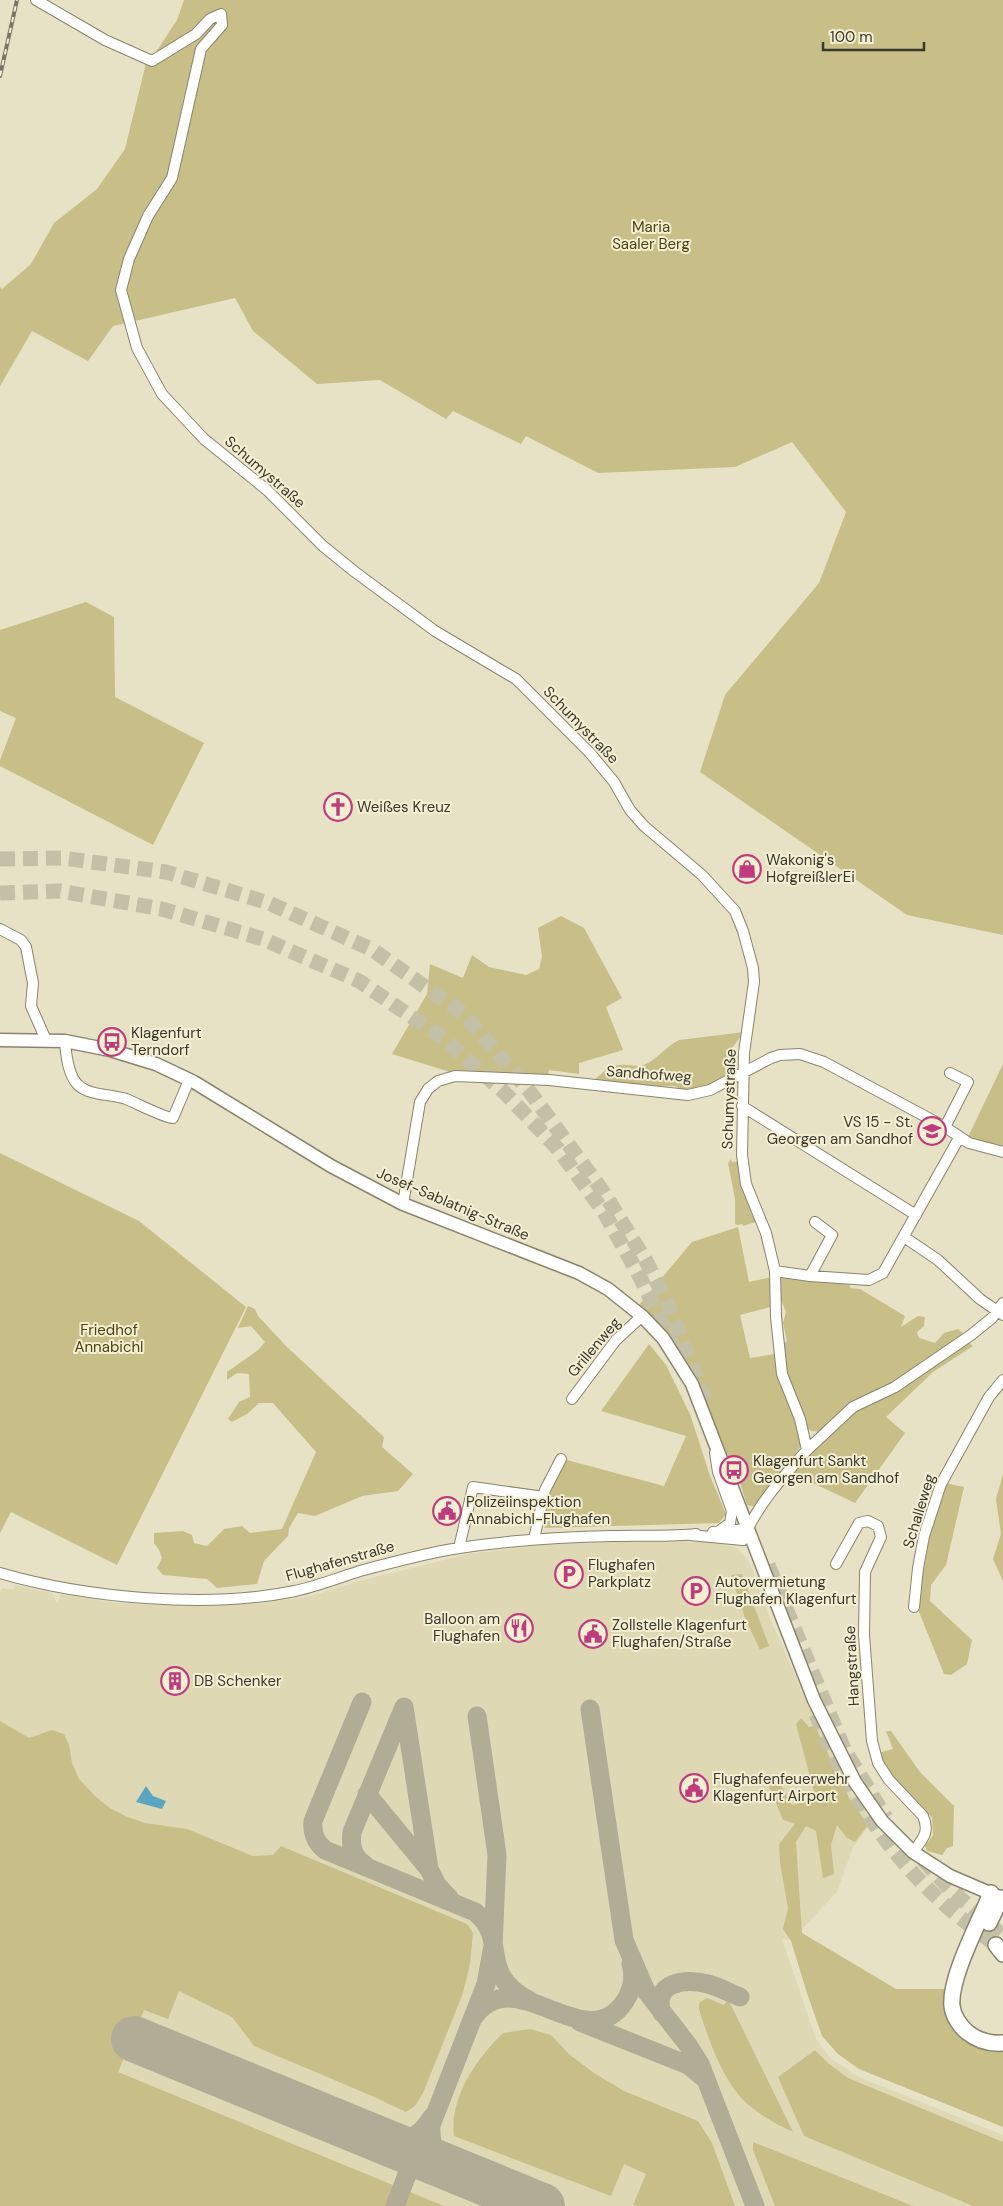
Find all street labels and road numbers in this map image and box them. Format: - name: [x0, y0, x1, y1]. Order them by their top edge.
- street label: Schumystraße: [220, 431, 310, 513]
- street label: Schumystraße: [539, 682, 623, 768]
- street label: Schumystraße: [717, 1048, 741, 1150]
- street label: Sandhofweg: [606, 1061, 692, 1087]
- street label: Josef-Sablatnig-Straße: [373, 1163, 533, 1245]
- street label: Grillenweg: [563, 1313, 625, 1381]
- street label: Schalleweg: [898, 1471, 940, 1551]
- street label: Flughafenstraße: [283, 1536, 397, 1586]
- street label: Hangstraße: [840, 1625, 864, 1707]

